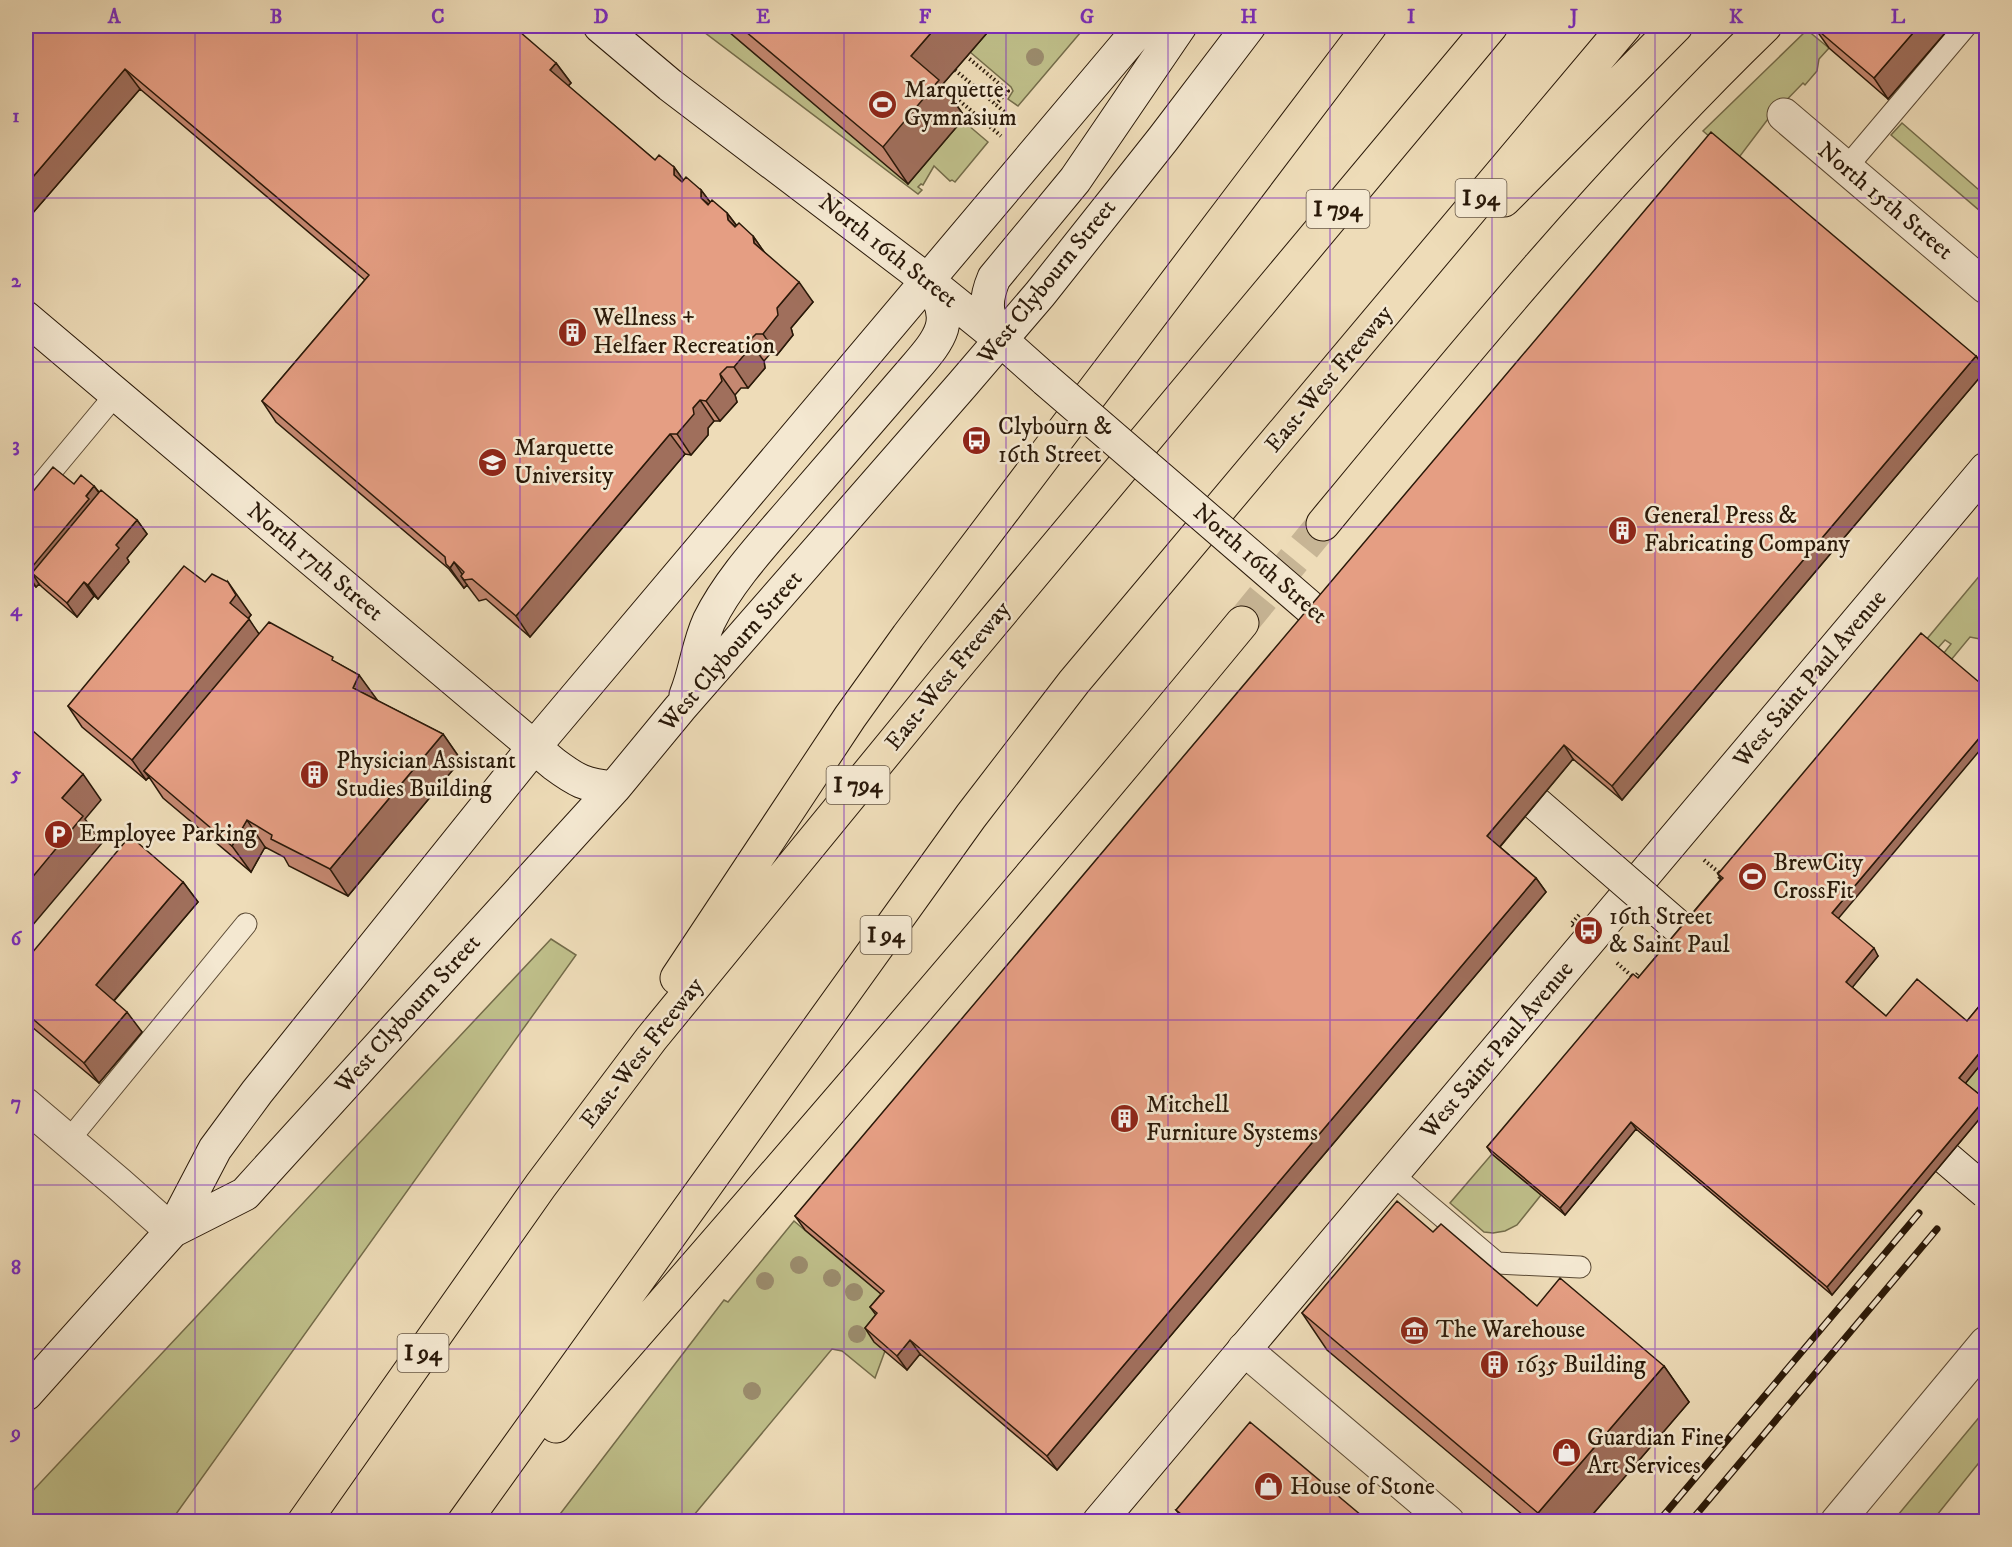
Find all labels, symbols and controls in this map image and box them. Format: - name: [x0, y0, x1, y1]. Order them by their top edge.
- text: A: [107, 5, 122, 30]
- text: B: [270, 5, 282, 30]
- text: C: [431, 5, 445, 30]
- text: D: [594, 5, 609, 30]
- text: E: [756, 5, 770, 30]
- text: F: [919, 5, 932, 30]
- text: G: [1080, 5, 1094, 30]
- text: H: [1241, 5, 1258, 30]
- text: I: [1407, 5, 1415, 30]
- text: J: [1568, 5, 1578, 30]
- text: K: [1729, 5, 1744, 30]
- text: L: [1891, 5, 1906, 30]
- place label: Marquette Gymnasium: [904, 75, 1017, 133]
- sports icon: Marquette Gymnasium: [867, 88, 899, 120]
- text: 1: [12, 104, 20, 129]
- street label: North 15th Street: [1811, 136, 1959, 267]
- road number: I 94: [1456, 179, 1506, 217]
- street label: North 16th Street: [812, 187, 964, 315]
- road number: I 794: [1306, 190, 1370, 228]
- street label: West Clybourn Street: [971, 193, 1123, 371]
- text: 2: [11, 269, 22, 294]
- street label: East-West Freeway: [1259, 299, 1400, 459]
- place label: Wellness + Helfaer Recreation: [592, 303, 776, 361]
- building icon: Wellness + Helfaer Recreation: [556, 316, 588, 348]
- place label: Clybourn & 16th Street: [998, 412, 1112, 470]
- bus stop icon: Clybourn & 16th Street: [961, 425, 993, 457]
- text: 3: [12, 433, 20, 458]
- place label: Marquette University: [514, 433, 614, 491]
- school or university icon: Marquette University: [477, 446, 509, 478]
- street label: North 17th Street: [241, 496, 390, 628]
- street label: North 16th Street: [1187, 497, 1334, 631]
- place label: General Press & Fabricating Company: [1644, 501, 1851, 559]
- building icon: General Press & Fabricating Company: [1607, 514, 1639, 546]
- street label: West Clybourn Street: [652, 564, 809, 738]
- street label: West Saint Paul Avenue: [1726, 584, 1893, 775]
- street label: East-West Freeway: [879, 595, 1018, 757]
- text: 4: [10, 598, 23, 623]
- place label: Physician Assistant Studies Building: [336, 746, 516, 804]
- building icon: Physician Assistant Studies Building: [299, 759, 331, 791]
- text: 5: [10, 762, 21, 787]
- road number: I 794: [826, 766, 890, 804]
- parking icon: Employee Parking: [42, 818, 74, 850]
- place label: Employee Parking: [79, 819, 257, 849]
- place label: BrewCity CrossFit: [1773, 848, 1864, 906]
- sports icon: BrewCity CrossFit: [1736, 861, 1768, 893]
- place label: 16th Street & Saint Paul: [1609, 902, 1731, 960]
- bus stop icon: 16th Street & Saint Paul: [1572, 915, 1604, 947]
- road number: I 94: [860, 916, 912, 954]
- text: 6: [11, 927, 23, 952]
- street label: West Clybourn Street: [328, 928, 488, 1100]
- street label: West Saint Paul Avenue: [1413, 955, 1580, 1146]
- street label: East-West Freeway: [574, 971, 711, 1134]
- place label: Mitchell Furniture Systems: [1146, 1090, 1318, 1148]
- text: 7: [11, 1091, 21, 1116]
- building icon: Mitchell Furniture Systems: [1109, 1103, 1141, 1135]
- text: 8: [11, 1256, 21, 1281]
- museum icon: The Warehouse: [1399, 1314, 1431, 1346]
- place label: The Warehouse: [1436, 1315, 1585, 1345]
- road number: I 94: [398, 1334, 448, 1372]
- building icon: 1635 Building: [1479, 1349, 1511, 1381]
- place label: 1635 Building: [1516, 1350, 1646, 1380]
- text: 9: [9, 1421, 21, 1446]
- place label: Guardian Fine Art Services: [1587, 1423, 1724, 1481]
- shop icon: Guardian Fine Art Services: [1550, 1436, 1582, 1468]
- shop icon: House of Stone: [1253, 1471, 1285, 1503]
- place label: House of Stone: [1290, 1472, 1435, 1502]

